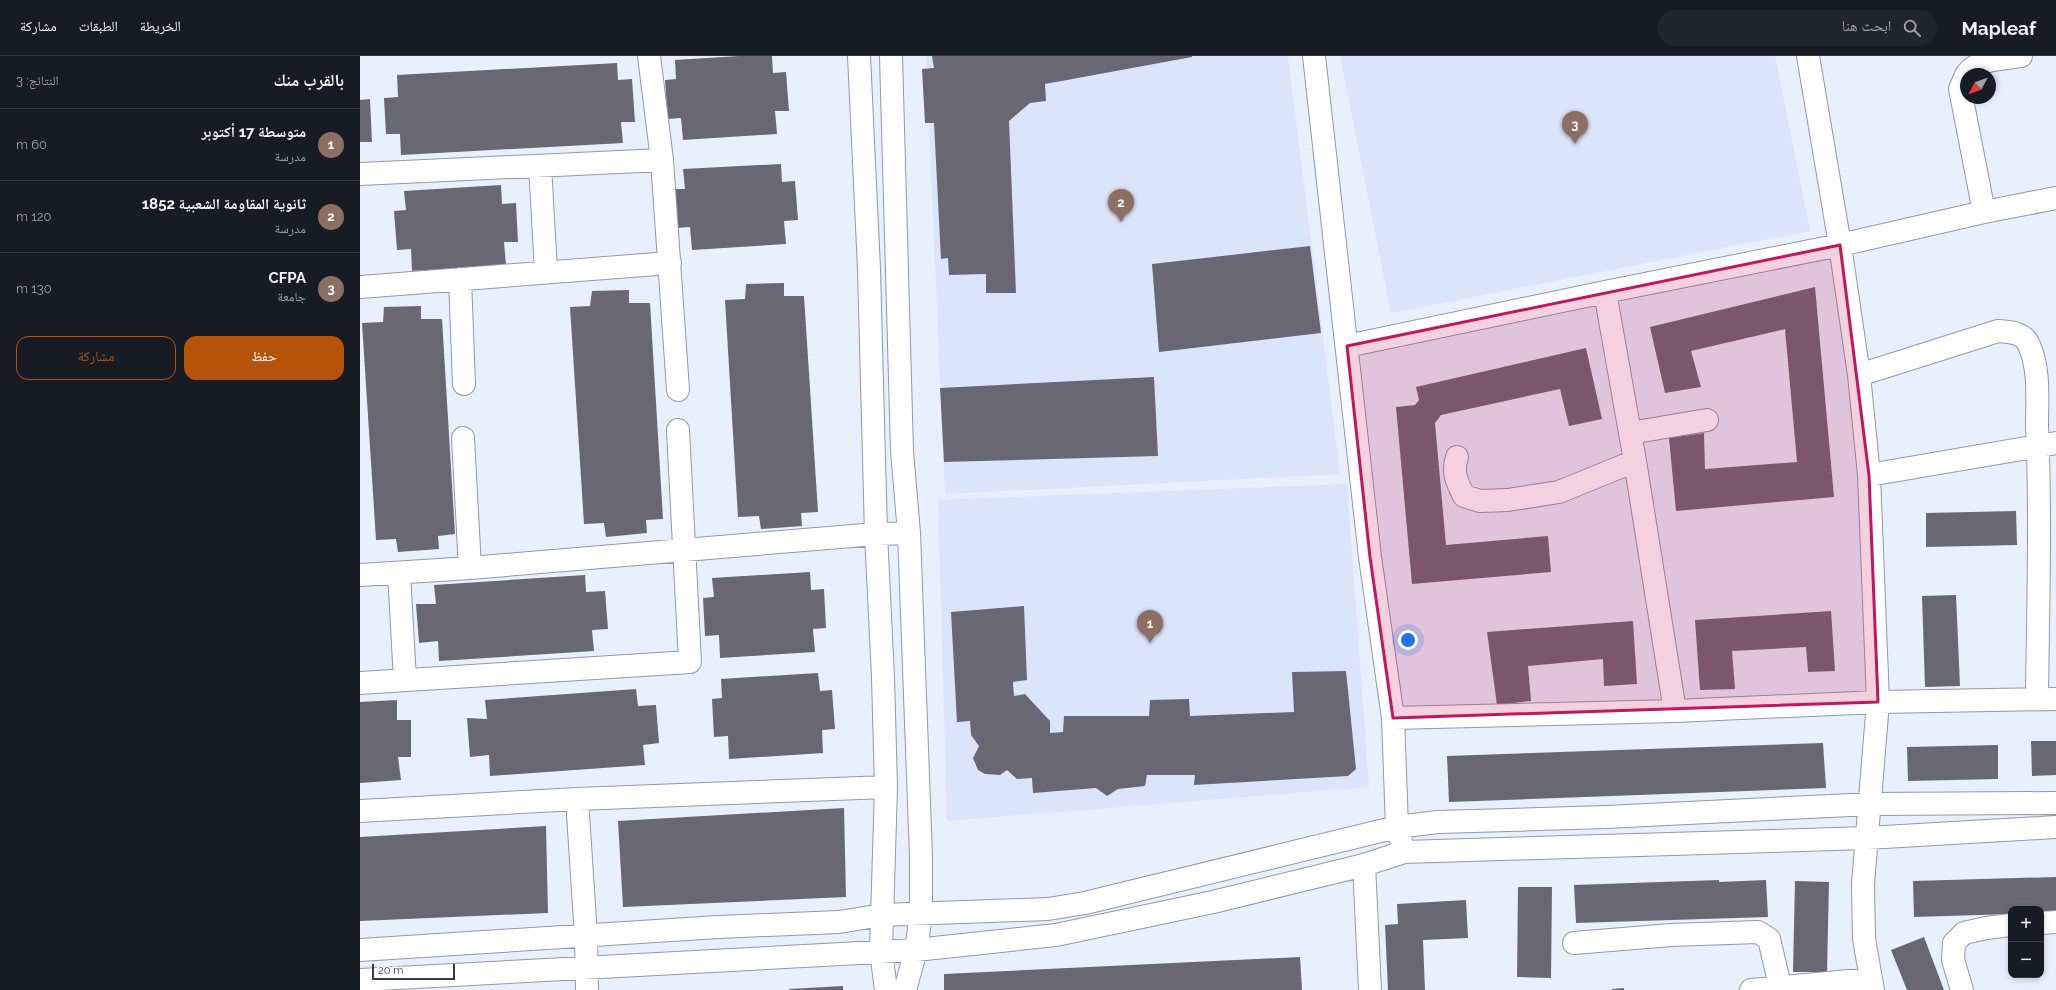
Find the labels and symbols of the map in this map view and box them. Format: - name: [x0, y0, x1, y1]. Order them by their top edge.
- north arrow: [1960, 68, 1996, 104]
- pin: 3: [1562, 111, 1588, 144]
- pin: 2: [1108, 189, 1134, 222]
- pin: 1: [1137, 610, 1163, 643]
- your location: [1398, 630, 1418, 650]
- scale bar: [372, 962, 455, 981]

